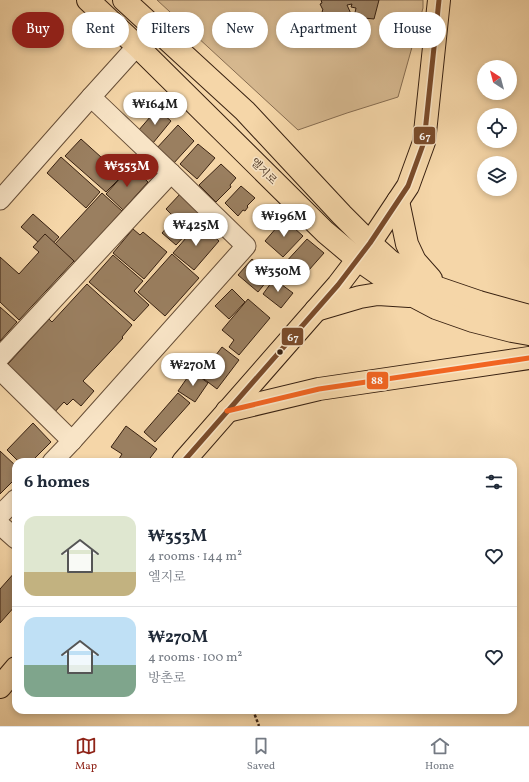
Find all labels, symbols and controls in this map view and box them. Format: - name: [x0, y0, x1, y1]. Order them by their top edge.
- chip: Buy: [12, 12, 64, 48]
- chip: Rent: [72, 12, 129, 48]
- chip: Filters: [137, 12, 204, 48]
- chip: New: [212, 12, 268, 48]
- chip: Apartment: [276, 12, 371, 48]
- chip: House: [379, 12, 446, 48]
- north arrow: [477, 60, 517, 100]
- map controls: [477, 60, 517, 196]
- pin: ₩164M: [127, 92, 183, 126]
- text: ₩164M: [132, 96, 178, 114]
- button: locate: [477, 108, 517, 148]
- line badge: 67: [413, 126, 436, 145]
- text: 67: [419, 130, 431, 145]
- pin: ₩353M: [99, 154, 155, 188]
- street label: 엘지로: [246, 155, 280, 189]
- button: layers: [477, 156, 517, 196]
- text: ₩353M: [105, 158, 150, 176]
- pin: ₩196M: [256, 204, 312, 238]
- text: ₩196M: [261, 208, 307, 226]
- pin: ₩425M: [168, 213, 224, 247]
- text: ₩425M: [173, 217, 219, 235]
- pin: ₩350M: [250, 259, 306, 293]
- text: ₩350M: [255, 263, 301, 281]
- line badge: 67: [281, 327, 304, 346]
- text: 67: [287, 331, 299, 346]
- unlabelled marker: [275, 347, 285, 357]
- pin: ₩270M: [165, 353, 221, 387]
- text: ₩270M: [170, 357, 216, 375]
- line badge: 88: [366, 371, 389, 390]
- text: 88: [371, 374, 383, 389]
- text: 6 homes: [24, 471, 90, 494]
- icon: filters: [483, 471, 505, 493]
- text: ₩353M: [148, 525, 207, 548]
- icon: home: [56, 532, 104, 580]
- icon: heart: [483, 545, 505, 567]
- text: 4 rooms · 144 m²: [148, 548, 242, 566]
- text: 엘지로: [148, 569, 186, 587]
- text: ₩270M: [148, 626, 208, 649]
- icon: home: [56, 633, 104, 681]
- icon: heart: [483, 646, 505, 668]
- text: 4 rooms · 100 m²: [148, 649, 242, 667]
- text: 방촌로: [148, 670, 186, 688]
- tab: Map: [75, 735, 97, 774]
- tab: Saved: [247, 735, 275, 774]
- tab: Home: [425, 735, 454, 774]

